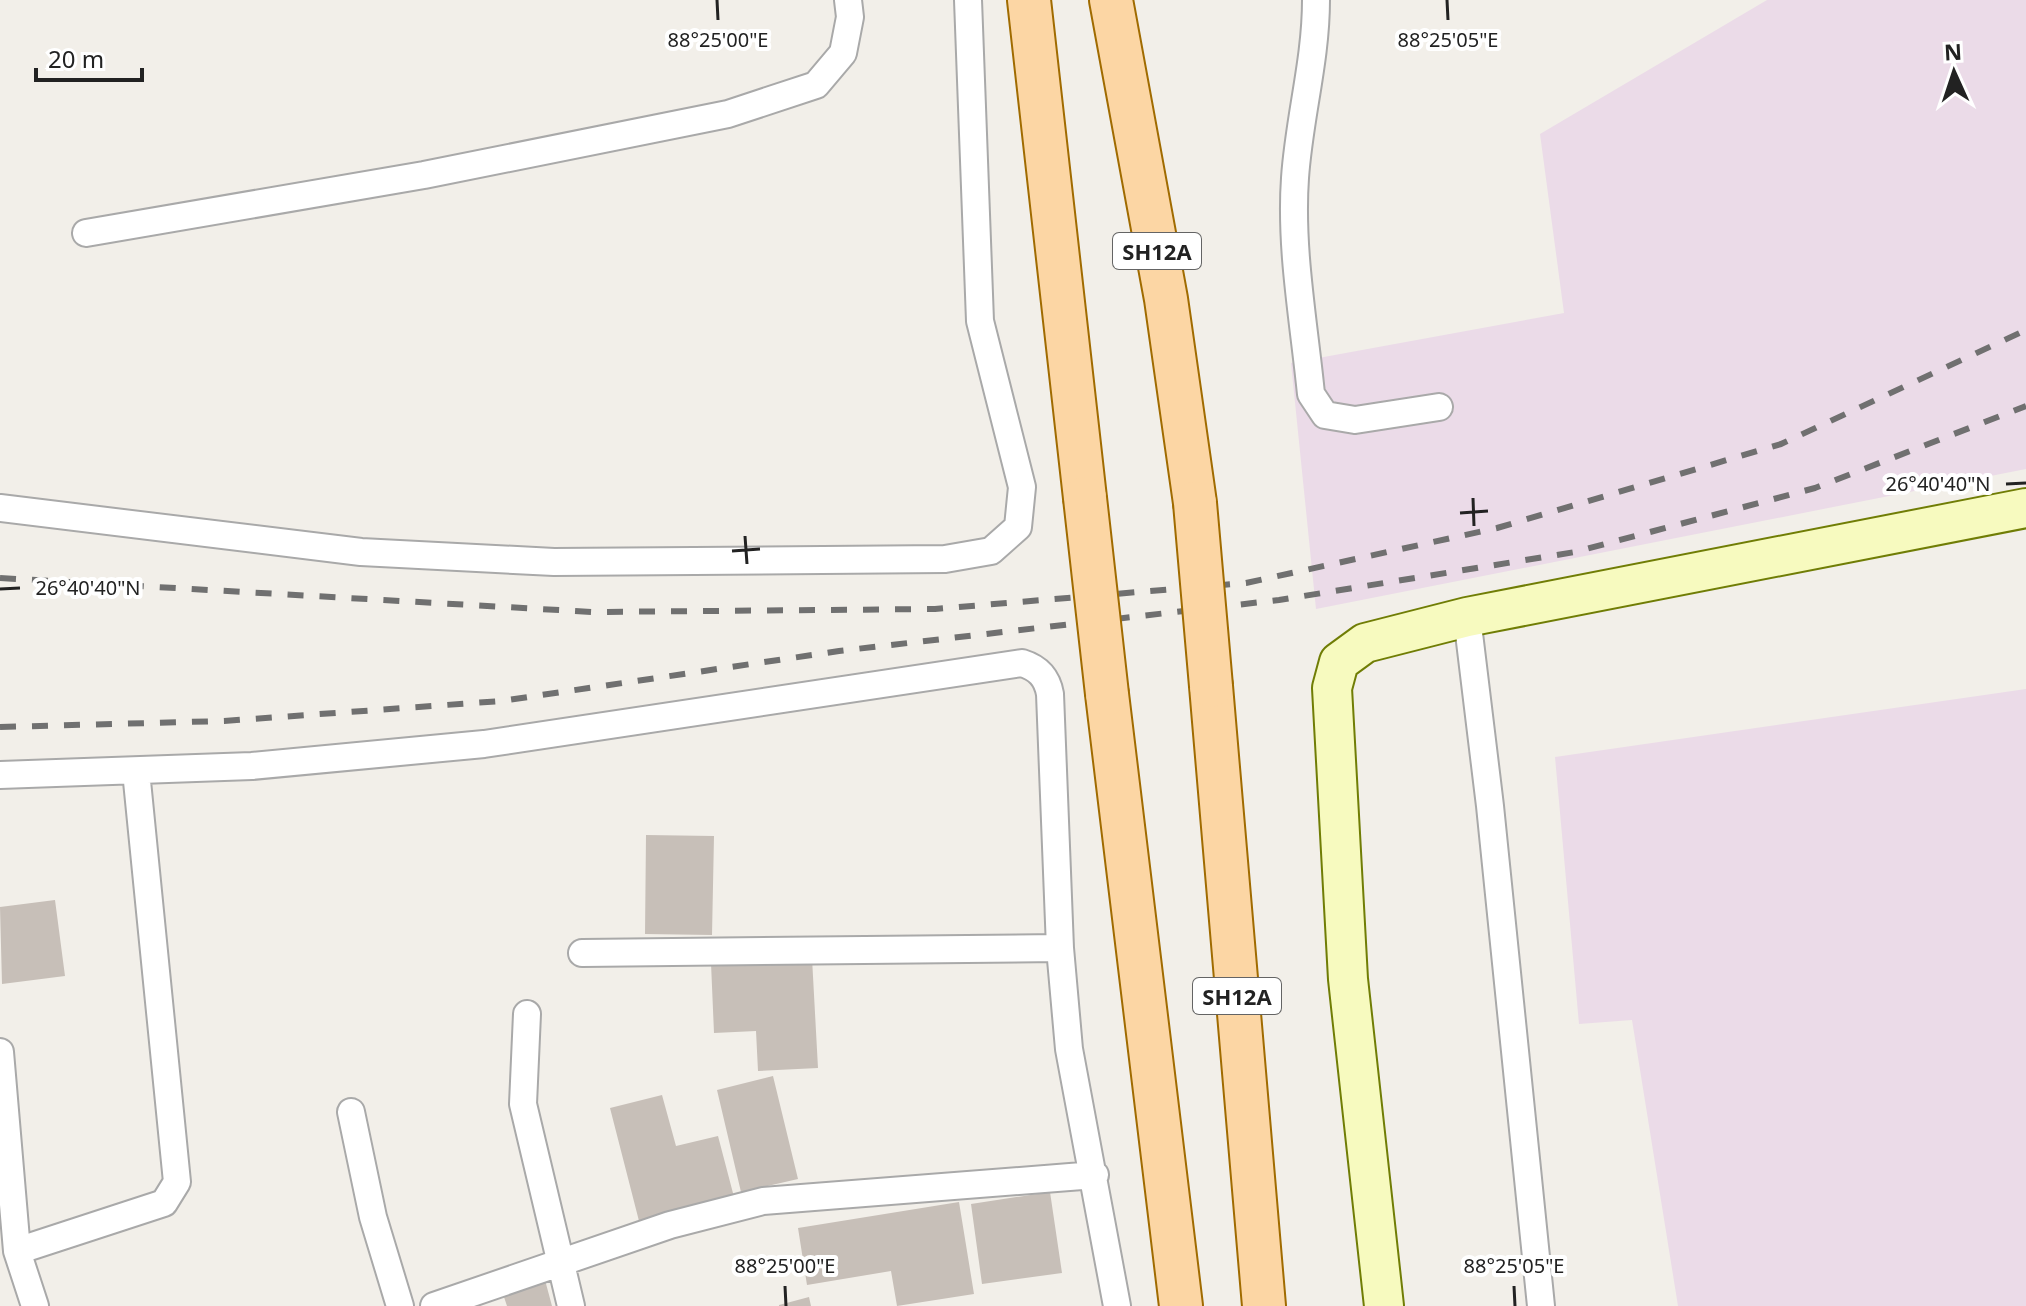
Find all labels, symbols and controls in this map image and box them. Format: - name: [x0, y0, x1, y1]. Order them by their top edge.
- text: 88°25'00"E: [668, 26, 768, 53]
- text: 88°25'05"E: [1398, 26, 1498, 53]
- scale bar: [36, 32, 142, 82]
- north arrow: [1914, 32, 1994, 112]
- text: N: [1943, 36, 1963, 66]
- text: 20 m: [48, 42, 104, 75]
- road number: SH12A: [1113, 233, 1201, 269]
- text: 26°40'40"N: [1885, 470, 1991, 497]
- text: 26°40'40"N: [35, 574, 141, 601]
- road number: SH12A: [1193, 978, 1281, 1014]
- text: 88°25'00"E: [735, 1252, 835, 1279]
- text: 88°25'05"E: [1464, 1252, 1564, 1279]

